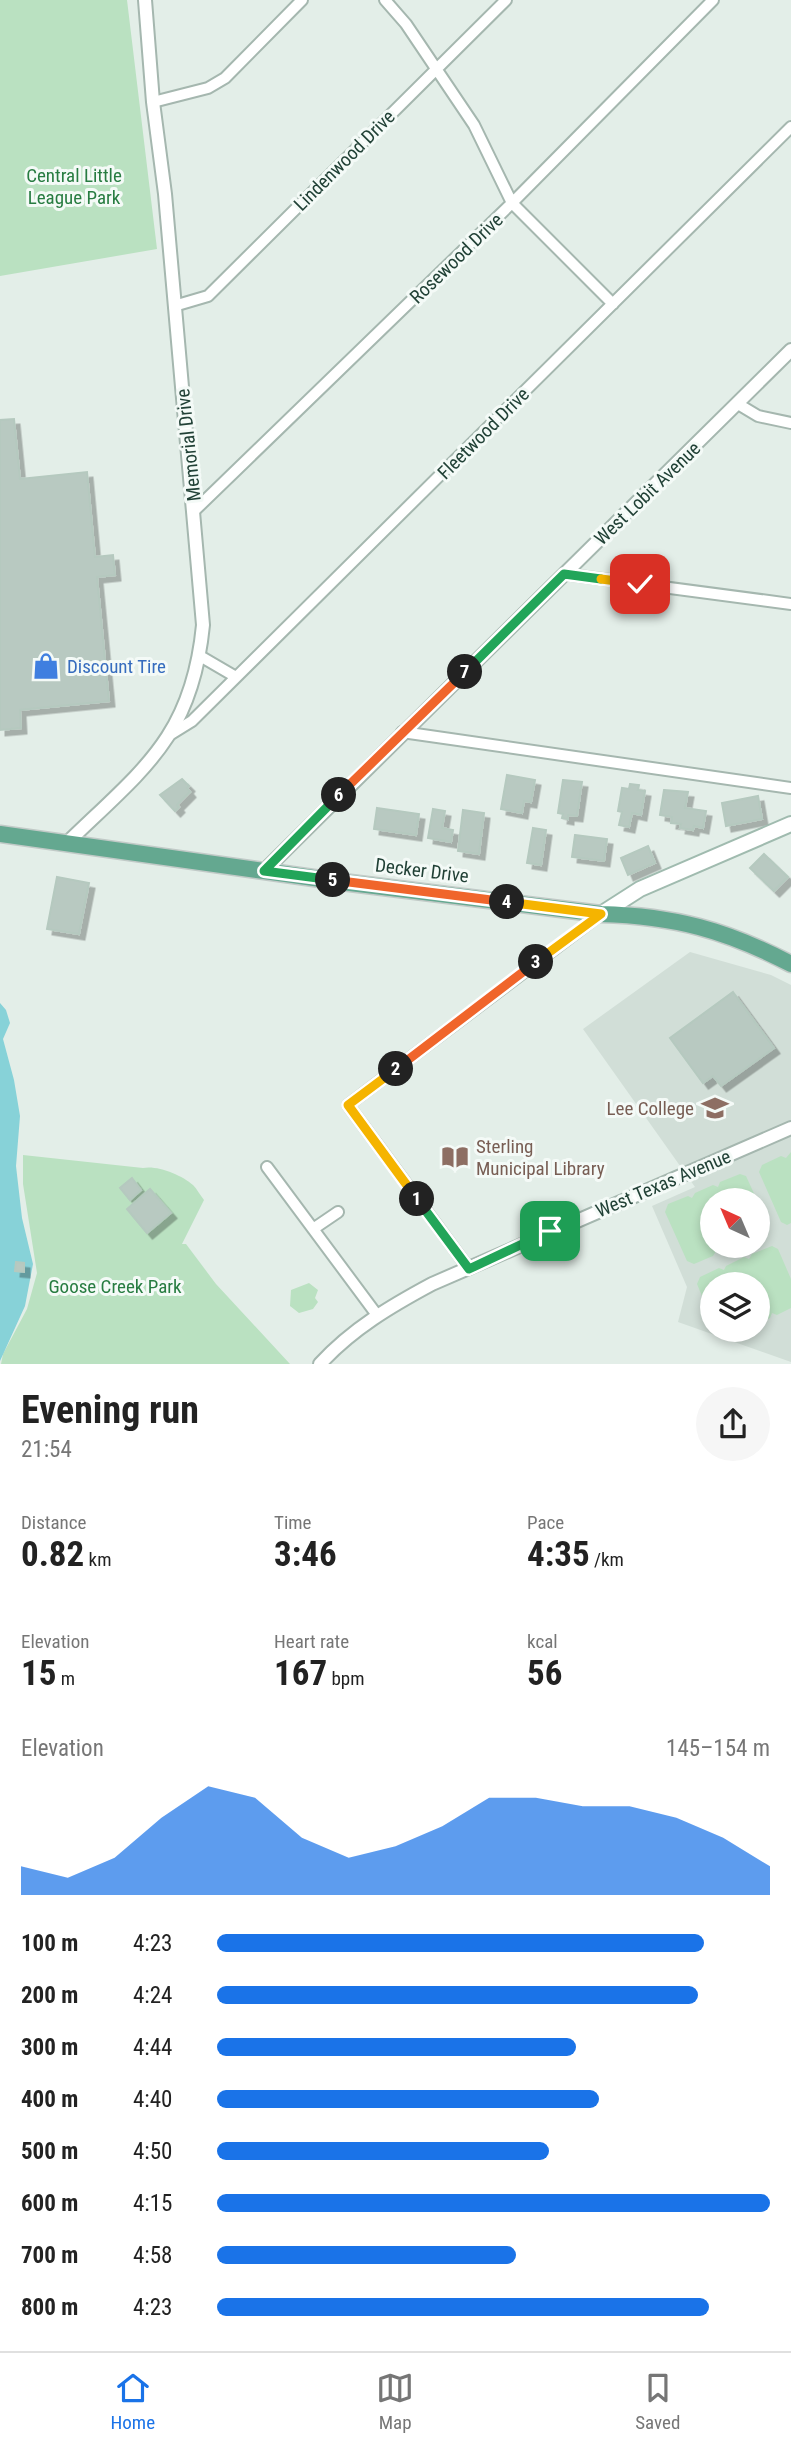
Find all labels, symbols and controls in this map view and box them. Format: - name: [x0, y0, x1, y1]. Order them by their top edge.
- street label: Lindenwood Drive: [289, 105, 400, 216]
- park label: Central Little League Park: [26, 164, 122, 209]
- street label: Rosewood Drive: [405, 208, 508, 308]
- street label: Fleetwood Drive: [433, 383, 534, 484]
- street label: Memorial Drive: [171, 387, 206, 502]
- street label: West Lobit Avenue: [589, 437, 705, 550]
- pin: [610, 554, 670, 614]
- icon: check: [621, 565, 659, 603]
- shop icon: Discount Tire: [31, 651, 61, 681]
- pin: 7: [448, 654, 482, 690]
- place label: Discount Tire: [67, 655, 166, 678]
- text: 7: [460, 660, 469, 683]
- pin: 6: [322, 778, 356, 812]
- text: 6: [334, 783, 343, 806]
- street label: Decker Drive: [374, 853, 470, 888]
- pin: 5: [316, 862, 350, 898]
- text: 5: [328, 868, 337, 891]
- pin: 4: [490, 884, 524, 920]
- text: 4: [502, 890, 511, 913]
- pin: 3: [518, 944, 554, 979]
- text: 3: [531, 950, 540, 973]
- pin: 2: [378, 1052, 414, 1086]
- text: 2: [391, 1057, 400, 1080]
- school or university icon: Lee College: [700, 1093, 730, 1123]
- place label: Lee College: [607, 1097, 694, 1120]
- place label: Sterling Municipal Library: [476, 1135, 605, 1180]
- library icon: Sterling Municipal Library: [440, 1142, 470, 1172]
- street label: West Texas Avenue: [592, 1145, 734, 1222]
- pin: 1: [400, 1182, 434, 1216]
- text: 1: [412, 1187, 421, 1210]
- north arrow: [700, 1188, 770, 1258]
- map controls: [700, 1188, 770, 1342]
- pin: [520, 1201, 580, 1261]
- icon: arrive: [531, 1212, 569, 1250]
- button: layers: [700, 1272, 770, 1342]
- park label: Goose Creek Park: [48, 1275, 182, 1298]
- button: share: [696, 1387, 770, 1461]
- text: Evening run: [21, 1388, 199, 1432]
- text: 21:54: [21, 1436, 72, 1463]
- text: Distance: [21, 1511, 86, 1534]
- text: Time: [274, 1511, 311, 1534]
- text: Pace: [527, 1511, 564, 1534]
- text: 0.82: [21, 1534, 84, 1575]
- text: 3:46: [274, 1534, 337, 1575]
- text: 4:35: [527, 1534, 590, 1575]
- text: km: [84, 1548, 111, 1571]
- text: /km: [590, 1548, 624, 1571]
- text: Elevation: [21, 1630, 89, 1653]
- text: Heart rate: [274, 1630, 349, 1653]
- text: kcal: [527, 1630, 558, 1653]
- text: 15: [21, 1653, 56, 1694]
- text: 167: [274, 1653, 327, 1694]
- text: 56: [527, 1653, 562, 1694]
- text: m: [56, 1667, 75, 1690]
- text: bpm: [327, 1667, 364, 1690]
- text: Elevation: [21, 1735, 104, 1762]
- text: 145–154 m: [666, 1735, 770, 1762]
- text: 100 m: [21, 1930, 78, 1957]
- text: 4:23: [133, 1930, 172, 1957]
- text: 200 m: [21, 1982, 78, 2009]
- text: 4:24: [133, 1982, 172, 2009]
- text: 300 m: [21, 2034, 78, 2061]
- text: 4:44: [133, 2034, 172, 2061]
- text: 400 m: [21, 2086, 78, 2113]
- text: 4:40: [133, 2086, 172, 2113]
- text: 500 m: [21, 2138, 78, 2165]
- text: 4:50: [133, 2138, 172, 2165]
- text: 600 m: [21, 2190, 78, 2217]
- text: 4:15: [133, 2190, 172, 2217]
- text: 700 m: [21, 2242, 78, 2269]
- text: 4:58: [133, 2242, 172, 2269]
- text: 800 m: [21, 2294, 78, 2321]
- text: 4:23: [133, 2294, 172, 2321]
- tab: Home: [111, 2369, 155, 2434]
- tab: Map: [376, 2369, 414, 2434]
- tab: Saved: [635, 2369, 680, 2434]

